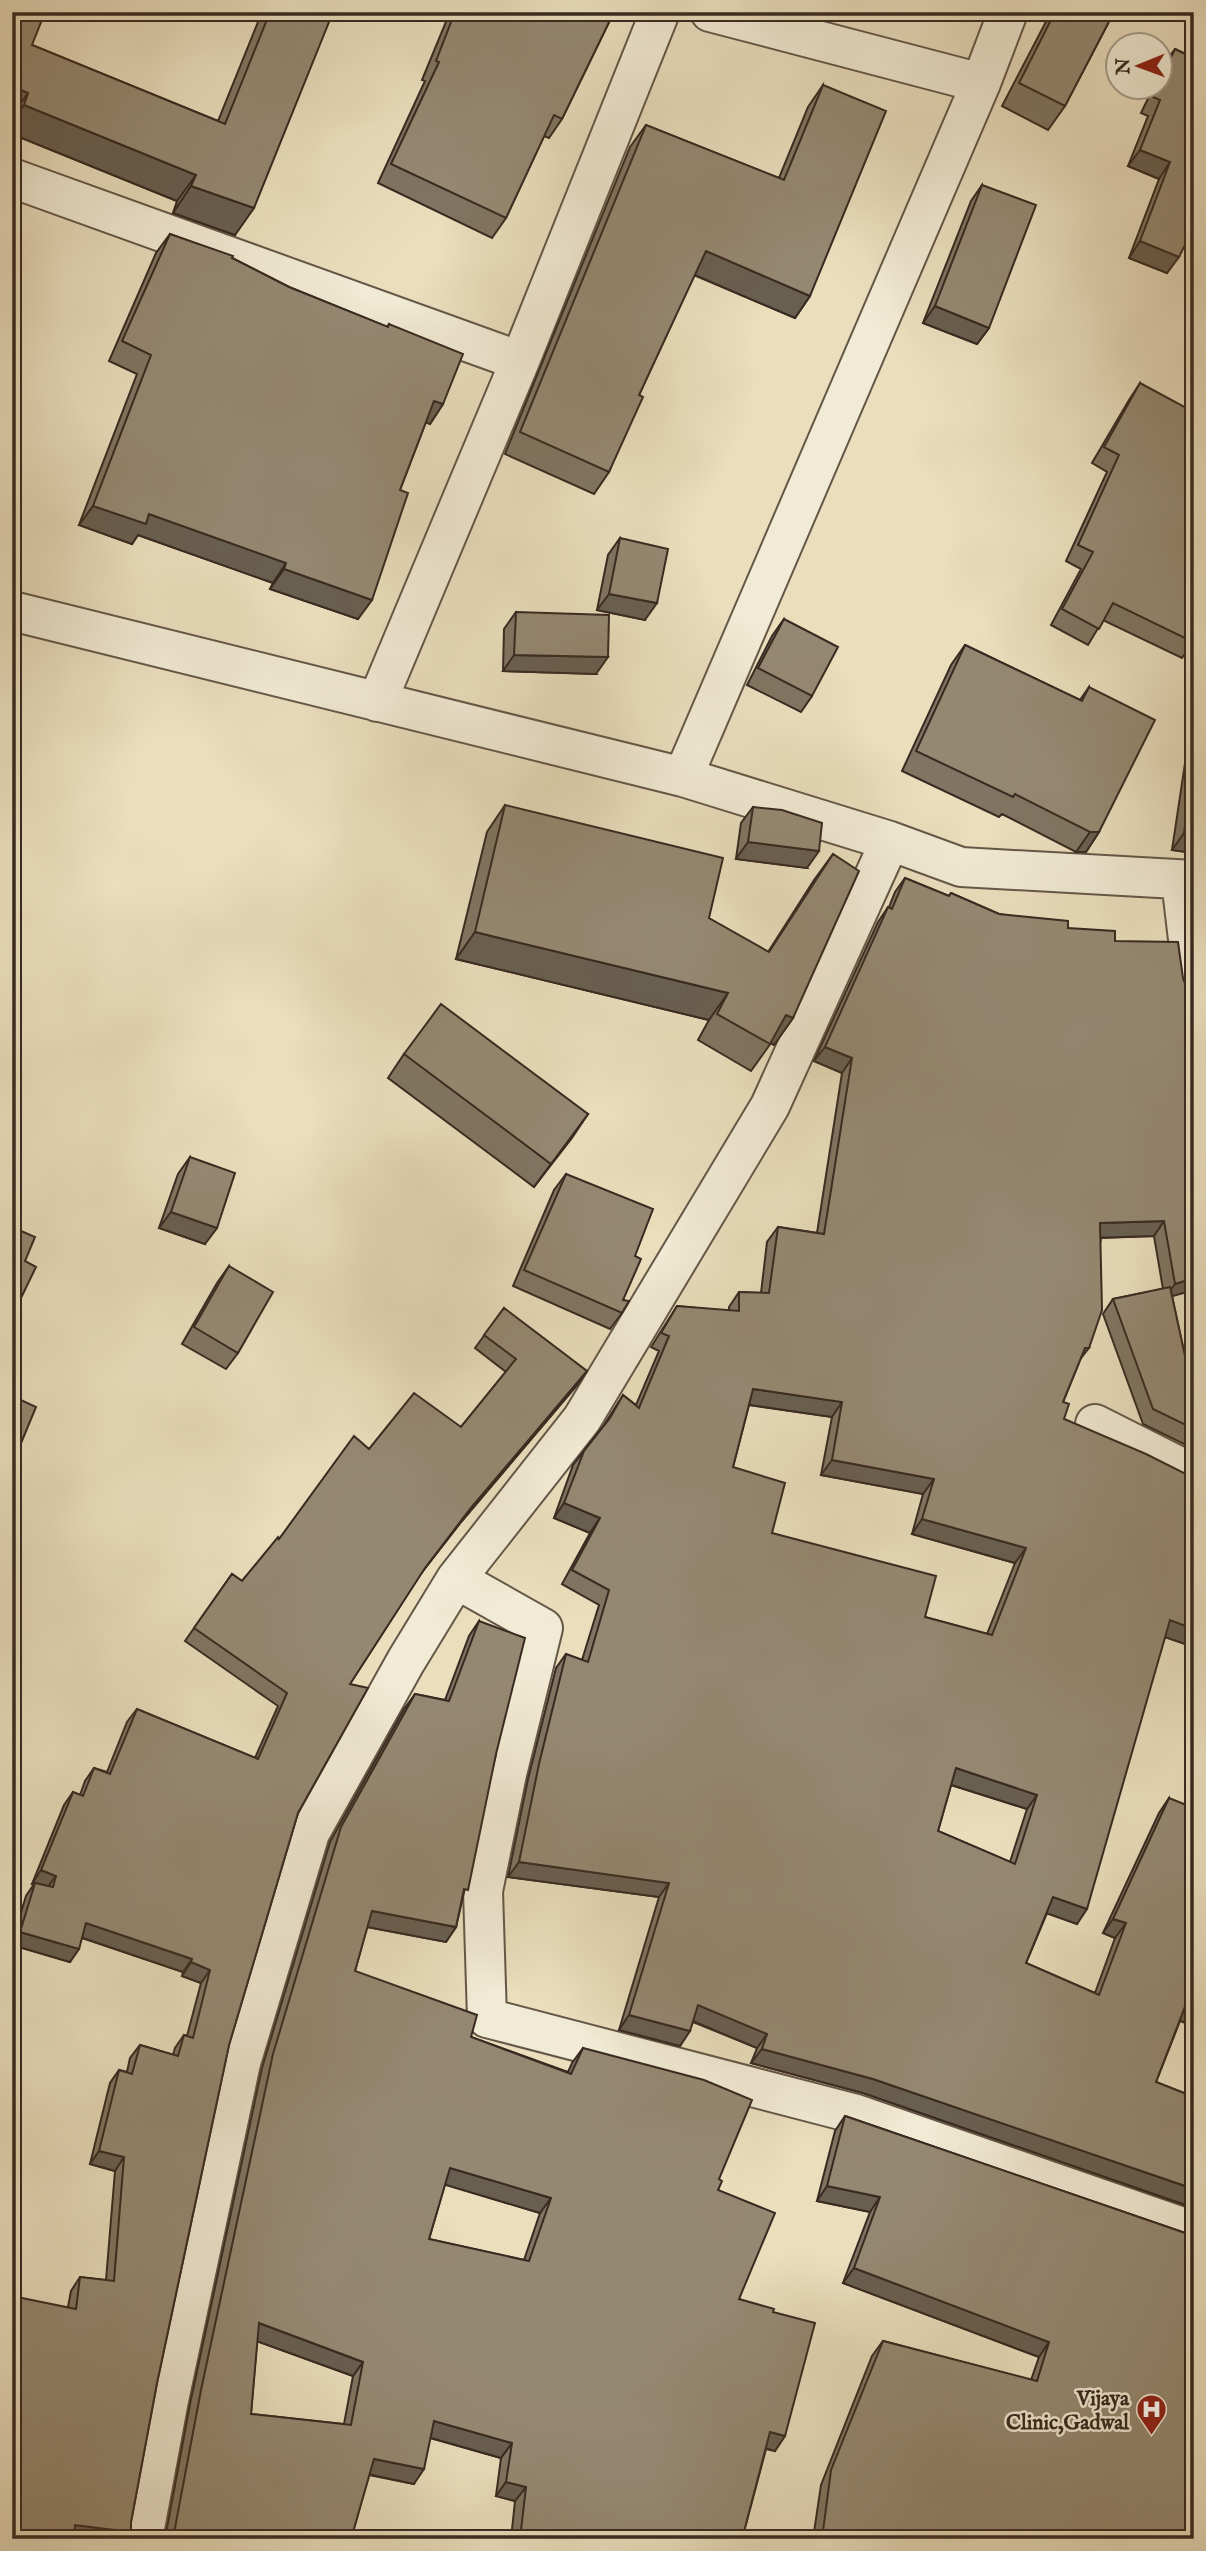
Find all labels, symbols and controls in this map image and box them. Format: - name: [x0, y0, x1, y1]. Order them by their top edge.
- north arrow: [1104, 32, 1174, 102]
- text: N: [1112, 57, 1136, 76]
- place label: Vijaya Clinic,Gadwal: [1006, 2386, 1130, 2437]
- hospital icon: Vijaya Clinic,Gadwal: [1135, 2393, 1169, 2437]

